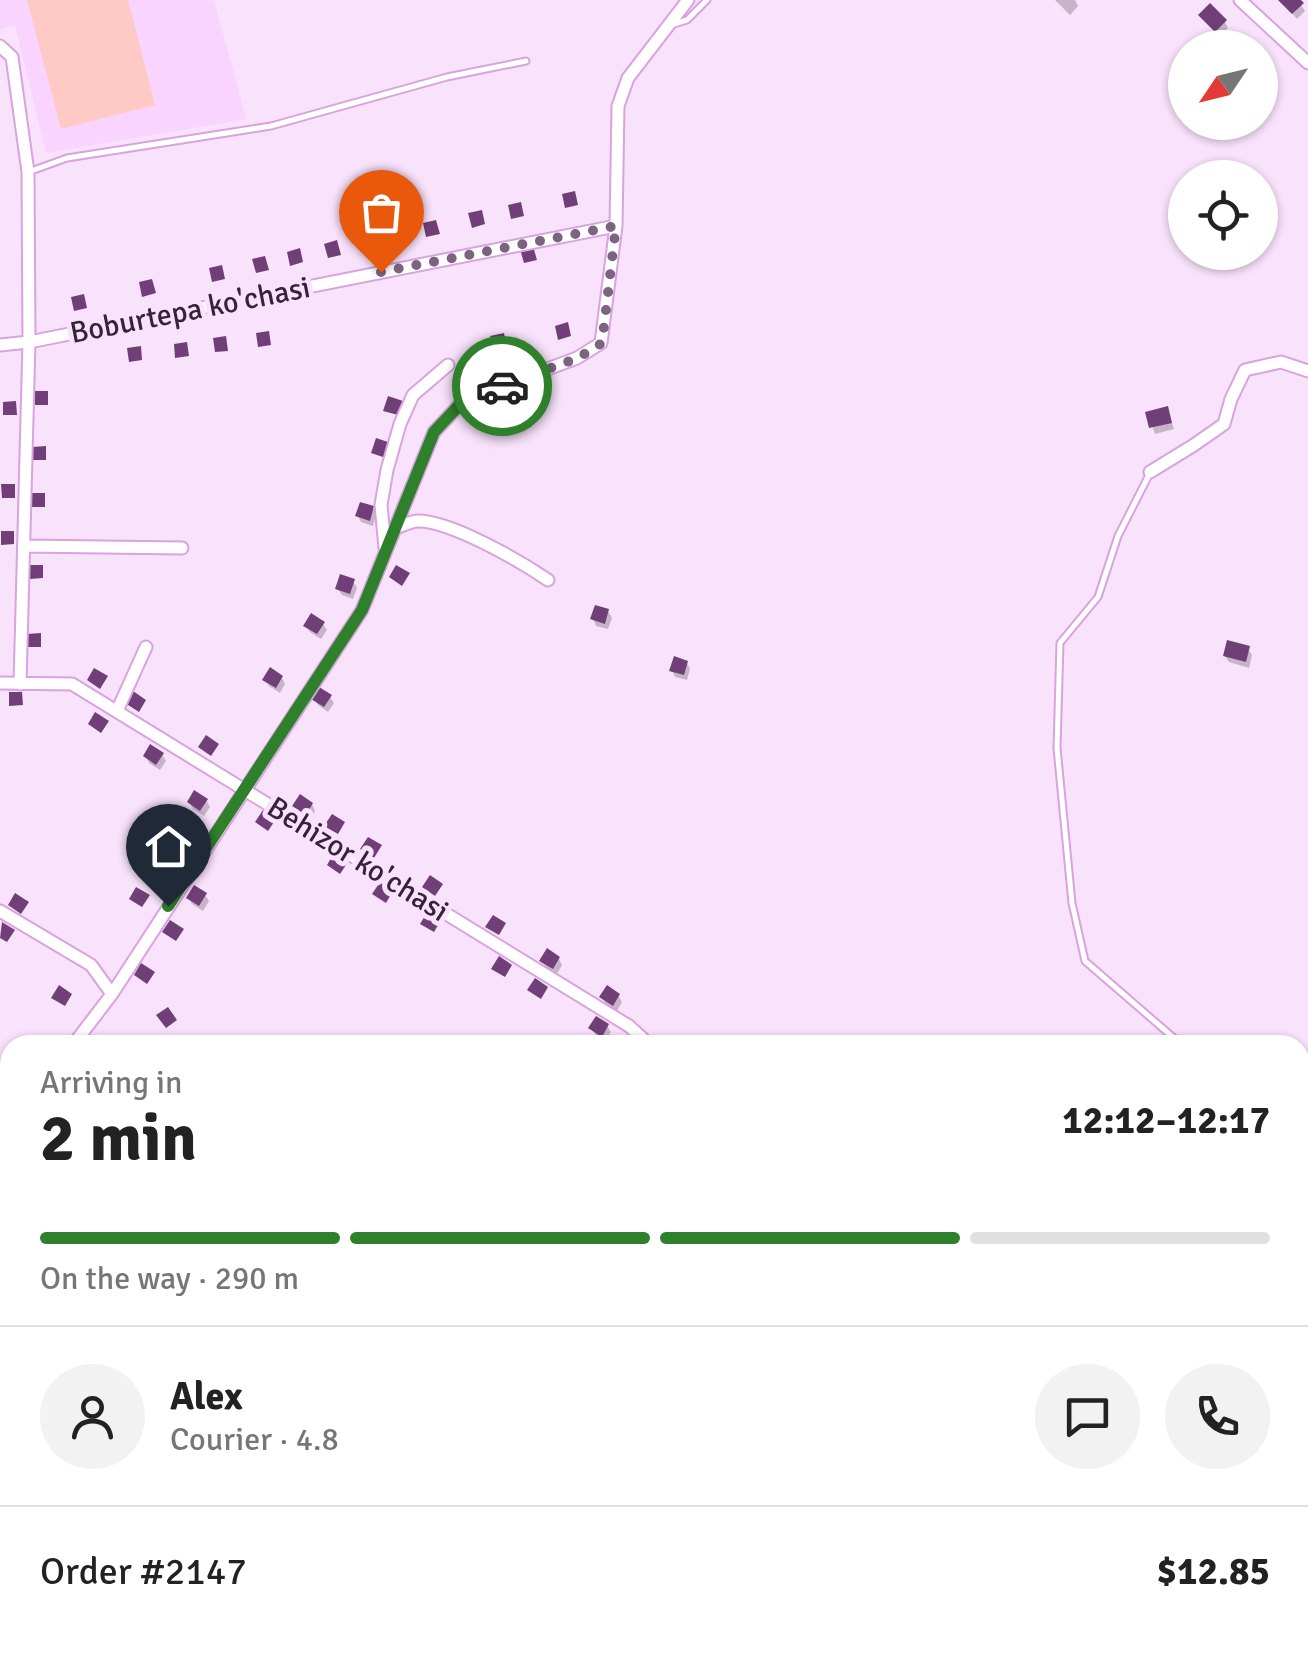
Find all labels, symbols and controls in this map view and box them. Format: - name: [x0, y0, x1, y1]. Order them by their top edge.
- north arrow: [1168, 30, 1278, 140]
- map controls: [1168, 30, 1278, 270]
- button: locate: [1168, 160, 1278, 270]
- pin: [339, 170, 424, 273]
- icon: bag: [354, 185, 409, 240]
- street label: Boburtepa ko'chasi: [67, 269, 313, 352]
- courier: [452, 336, 552, 436]
- icon: car: [475, 359, 530, 414]
- street label: Behizor ko'chasi: [260, 789, 455, 930]
- pin: [126, 804, 211, 907]
- icon: home: [141, 819, 196, 874]
- text: Arriving in: [40, 1063, 182, 1102]
- text: 12:12–12:17: [1062, 1097, 1270, 1144]
- text: 2 min: [40, 1099, 197, 1179]
- text: On the way · 290 m: [40, 1259, 299, 1298]
- button: person: [40, 1364, 145, 1469]
- button: chat: [1035, 1364, 1140, 1469]
- button: phone: [1165, 1364, 1270, 1469]
- text: Alex: [170, 1373, 243, 1420]
- text: Courier · 4.8: [170, 1420, 339, 1459]
- text: Order #2147: [40, 1548, 247, 1595]
- text: $12.85: [1157, 1548, 1270, 1595]

